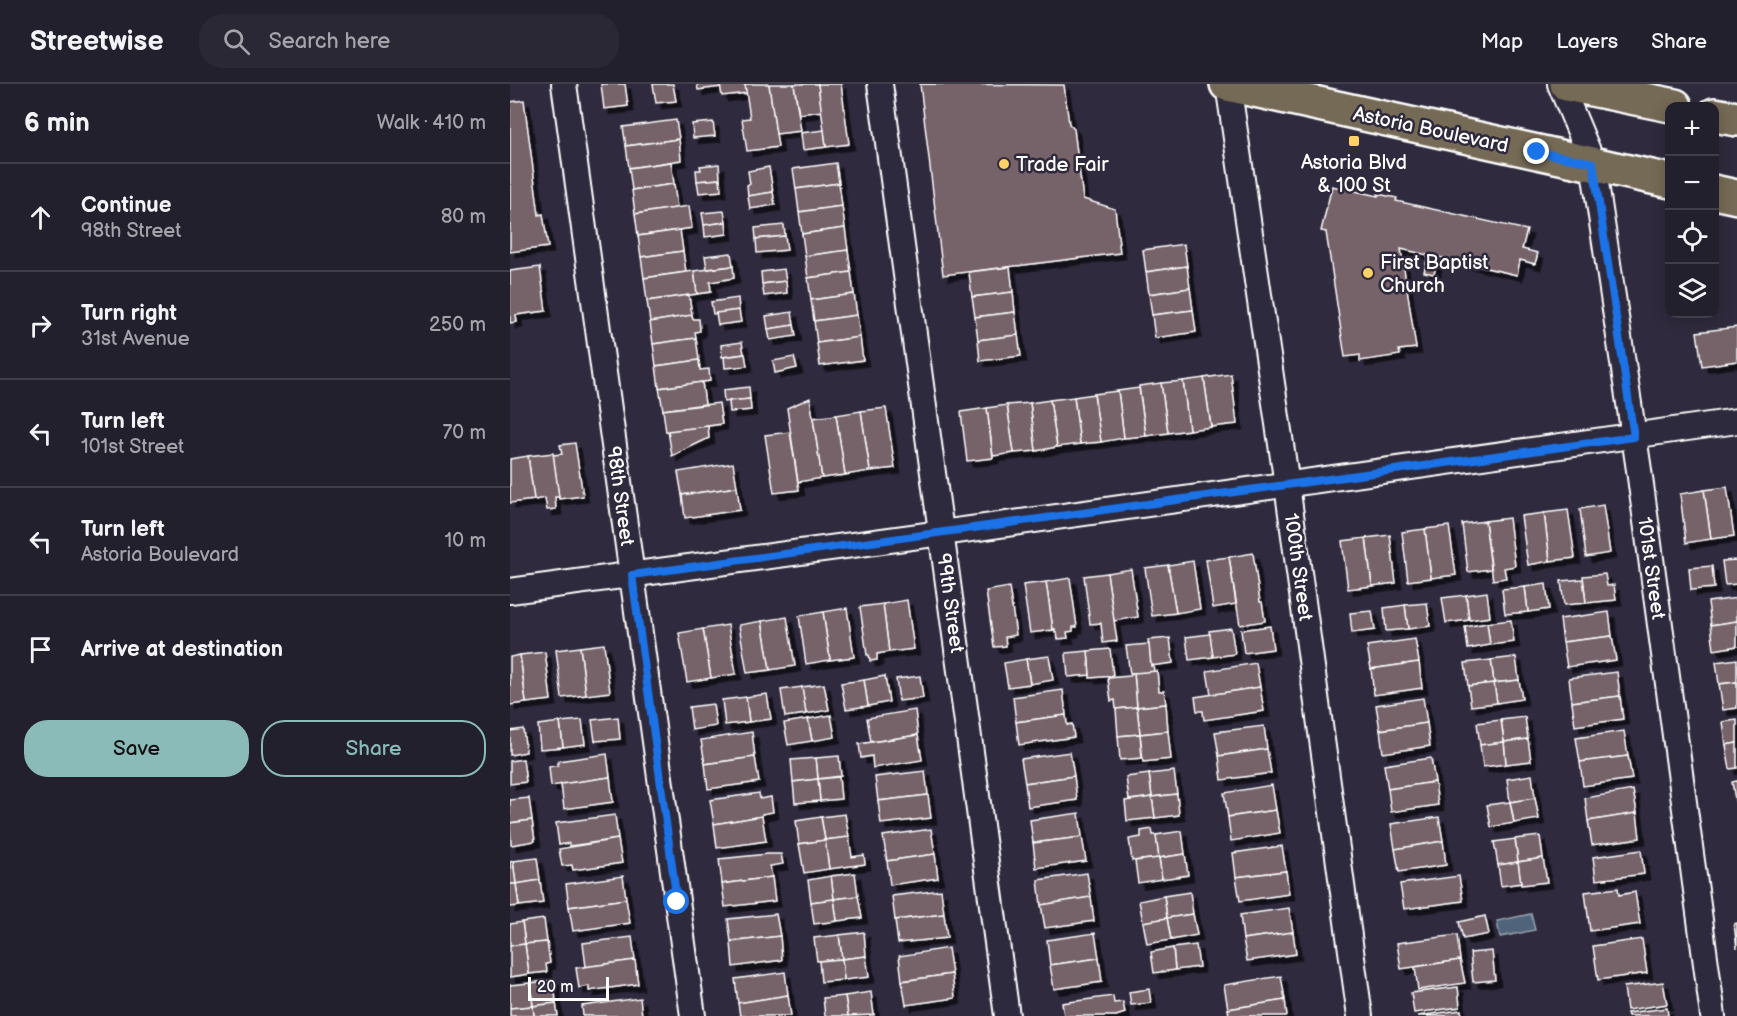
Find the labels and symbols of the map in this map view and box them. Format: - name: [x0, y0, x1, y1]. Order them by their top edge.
- street label: Astoria Boulevard: [1351, 102, 1511, 158]
- marker: Astoria Blvd & 100 St: [1347, 134, 1361, 148]
- route end: [1523, 138, 1549, 164]
- place label: Astoria Blvd & 100 St: [1301, 151, 1407, 198]
- place label: Trade Fair: [1016, 153, 1109, 177]
- marker: Trade Fair: [997, 157, 1011, 171]
- place label: First Baptist Church: [1380, 251, 1489, 298]
- marker: First Baptist Church: [1361, 266, 1375, 280]
- street label: 98th Street: [601, 445, 639, 547]
- street label: 100th Street: [1279, 512, 1317, 622]
- street label: 101st Street: [1632, 515, 1670, 621]
- street label: 99th Street: [931, 552, 969, 654]
- route start: [663, 888, 689, 914]
- scale bar: [528, 974, 609, 1002]

